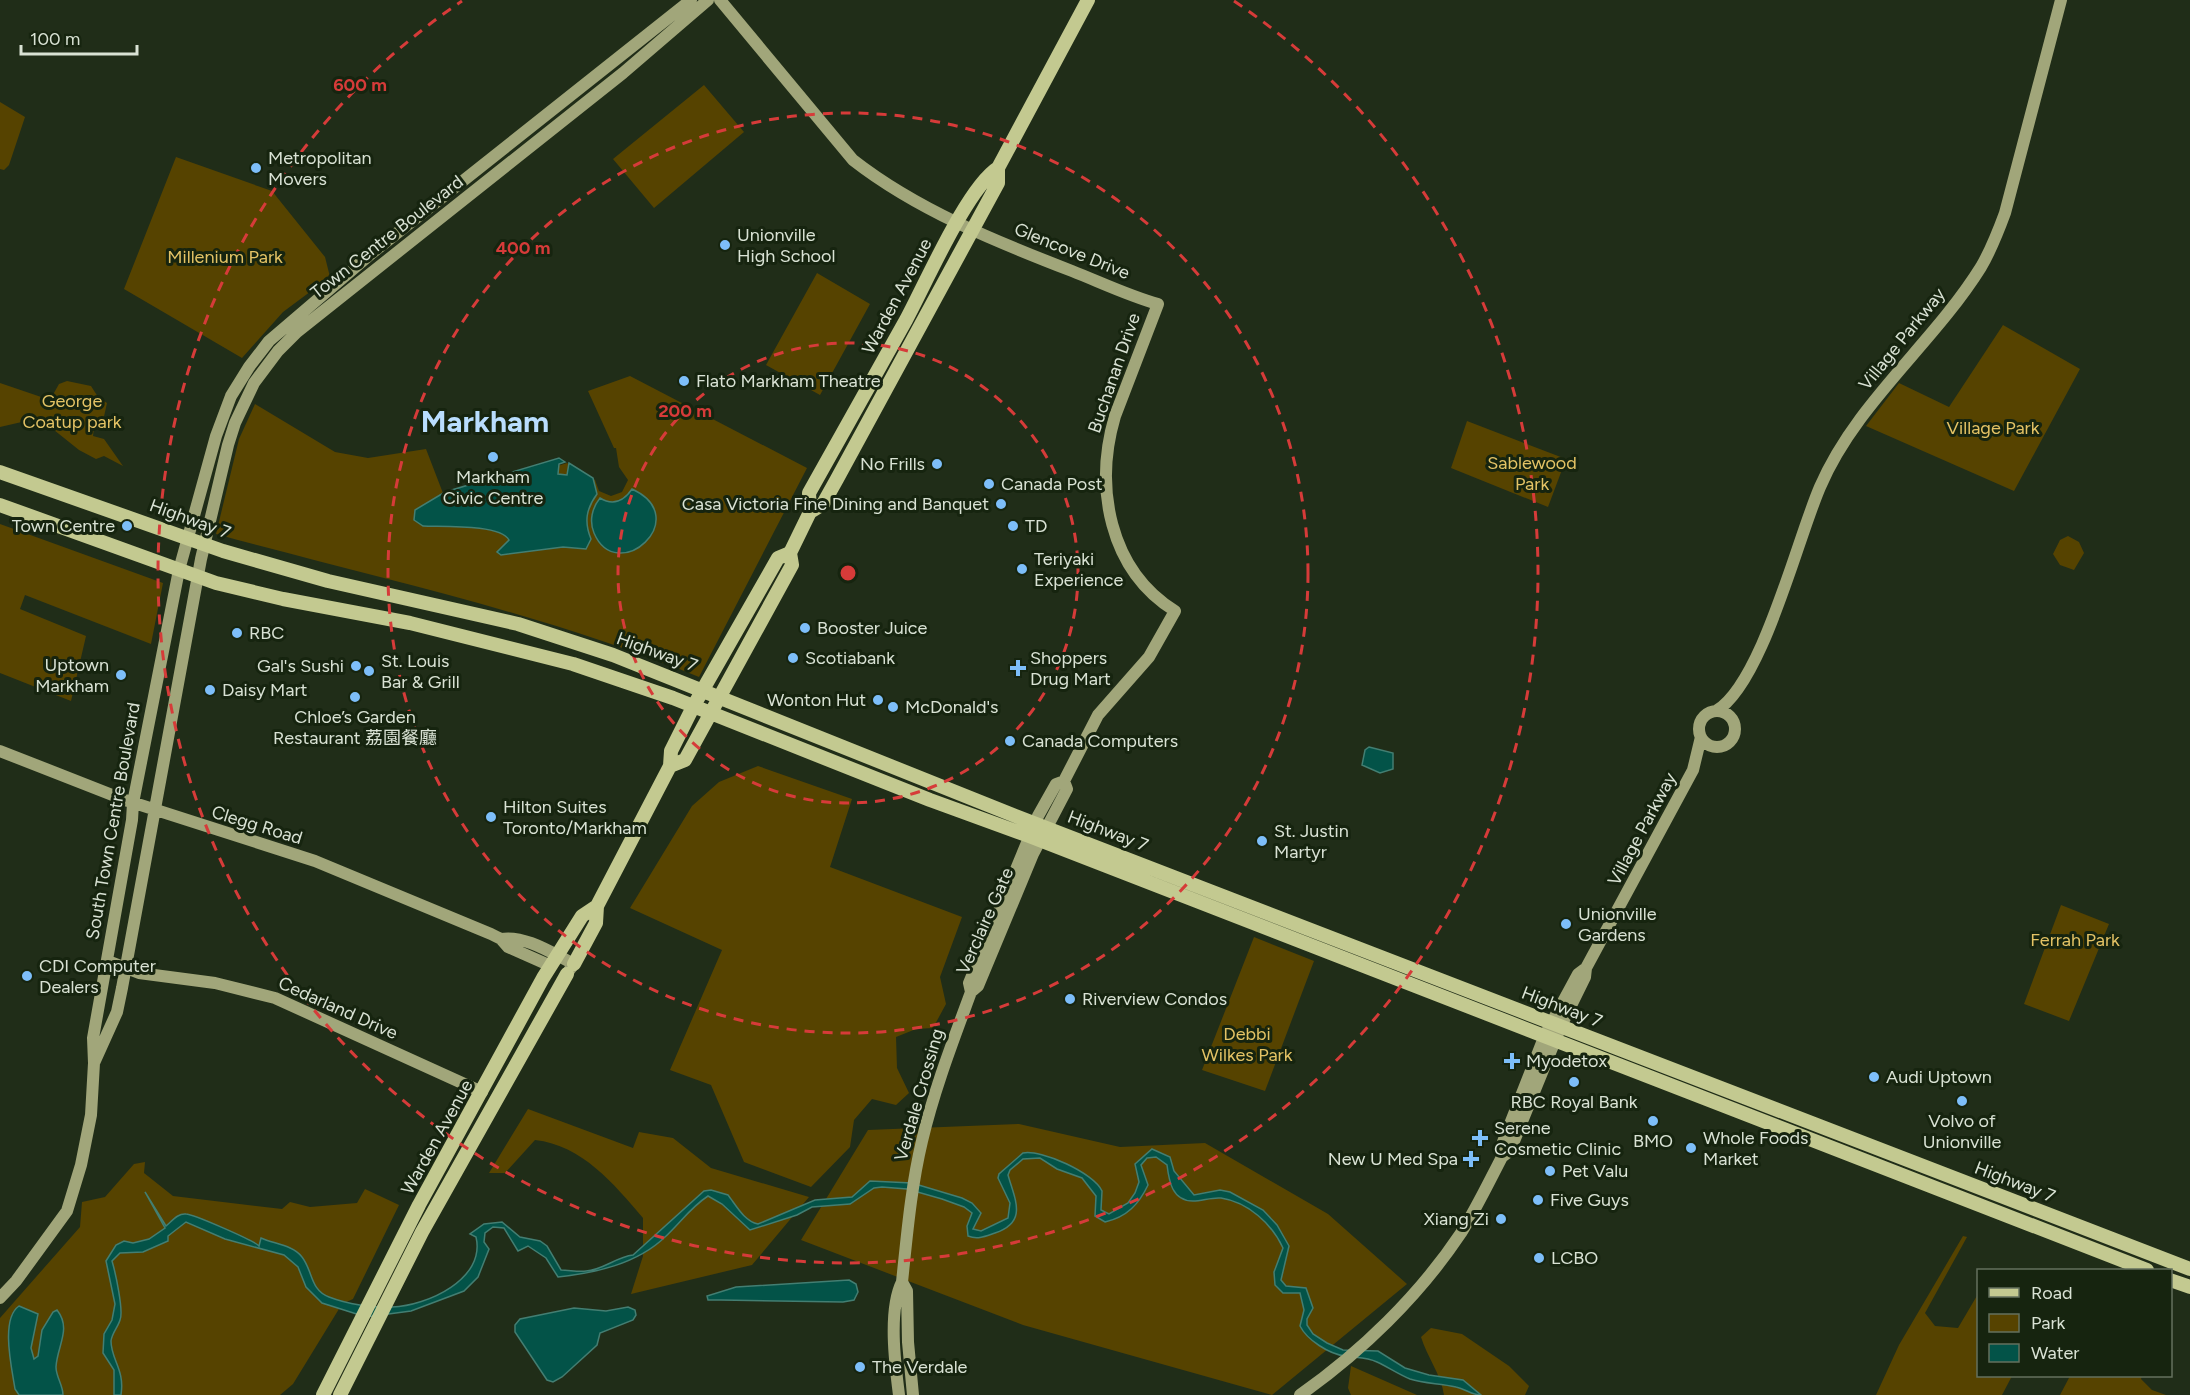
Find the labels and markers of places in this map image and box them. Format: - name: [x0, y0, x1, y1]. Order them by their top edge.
- place label: Metropolitan Movers: [268, 147, 372, 190]
- marker: Metropolitan Movers: [249, 161, 263, 175]
- place label: Unionville High School: [737, 224, 835, 267]
- marker: Unionville High School: [718, 238, 732, 252]
- place label: Flato Markham Theatre: [696, 370, 881, 392]
- marker: Flato Markham Theatre: [677, 374, 691, 388]
- marker: Markham Civic Centre: [486, 450, 500, 464]
- place label: No Frills: [860, 453, 925, 475]
- marker: No Frills: [930, 457, 944, 471]
- place label: Markham Civic Centre: [443, 466, 543, 509]
- place label: Canada Post: [1001, 473, 1103, 495]
- marker: Canada Post: [982, 477, 996, 491]
- place label: Casa Victoria Fine Dining and Banquet: [682, 493, 989, 515]
- marker: Casa Victoria Fine Dining and Banquet: [994, 497, 1008, 511]
- place label: Town Centre: [12, 515, 115, 537]
- place label: TD: [1025, 515, 1047, 537]
- marker: Town Centre: [120, 519, 134, 533]
- marker: TD: [1006, 519, 1020, 533]
- place label: Teriyaki Experience: [1034, 548, 1124, 591]
- marker: Teriyaki Experience: [1015, 562, 1029, 576]
- centre of rings: [838, 563, 858, 583]
- place label: Booster Juice: [817, 617, 928, 639]
- marker: Booster Juice: [798, 621, 812, 635]
- place label: RBC: [249, 622, 284, 644]
- marker: RBC: [230, 626, 244, 640]
- place label: Scotiabank: [805, 647, 895, 669]
- place label: Shoppers Drug Mart: [1030, 647, 1111, 690]
- place label: St. Louis Bar & Grill: [381, 650, 460, 693]
- marker: Scotiabank: [786, 651, 800, 665]
- place label: Uptown Markham: [35, 654, 109, 697]
- place label: Gal's Sushi: [257, 655, 344, 677]
- marker: Gal's Sushi: [349, 659, 363, 673]
- marker: Shoppers Drug Mart: [1011, 661, 1025, 675]
- marker: St. Louis Bar & Grill: [362, 664, 376, 678]
- marker: Uptown Markham: [114, 668, 128, 682]
- place label: Daisy Mart: [222, 679, 308, 701]
- marker: Daisy Mart: [203, 683, 217, 697]
- place label: Wonton Hut: [767, 689, 866, 711]
- marker: Chloe’s Garden Restaurant 荔園餐廳: [348, 690, 362, 704]
- marker: Wonton Hut: [871, 693, 885, 707]
- place label: McDonald's: [905, 696, 999, 718]
- marker: McDonald's: [886, 700, 900, 714]
- place label: Chloe’s Garden Restaurant 荔園餐廳: [273, 706, 437, 749]
- place label: Canada Computers: [1022, 730, 1178, 752]
- marker: Canada Computers: [1003, 734, 1017, 748]
- place label: Hilton Suites Toronto/Markham: [503, 796, 647, 839]
- marker: Hilton Suites Toronto/Markham: [484, 810, 498, 824]
- place label: St. Justin Martyr: [1274, 820, 1349, 863]
- marker: St. Justin Martyr: [1255, 834, 1269, 848]
- place label: Unionville Gardens: [1578, 903, 1657, 946]
- marker: Unionville Gardens: [1559, 917, 1573, 931]
- place label: CDI Computer Dealers: [39, 955, 156, 998]
- marker: CDI Computer Dealers: [20, 969, 34, 983]
- place label: Riverview Condos: [1082, 988, 1227, 1010]
- marker: Riverview Condos: [1063, 992, 1077, 1006]
- place label: Myodetox: [1526, 1050, 1607, 1072]
- marker: Myodetox: [1503, 1052, 1521, 1070]
- place label: Audi Uptown: [1886, 1066, 1992, 1088]
- marker: Audi Uptown: [1867, 1070, 1881, 1084]
- marker: RBC Royal Bank: [1567, 1075, 1581, 1089]
- place label: RBC Royal Bank: [1511, 1091, 1638, 1113]
- marker: Volvo of Unionville: [1955, 1094, 1969, 1108]
- place label: Volvo of Unionville: [1923, 1110, 2001, 1153]
- marker: BMO: [1646, 1114, 1660, 1128]
- place label: Serene Cosmetic Clinic: [1494, 1117, 1621, 1160]
- place label: Whole Foods Market: [1703, 1127, 1808, 1170]
- marker: Serene Cosmetic Clinic: [1471, 1129, 1489, 1147]
- place label: BMO: [1633, 1130, 1673, 1152]
- marker: Whole Foods Market: [1684, 1141, 1698, 1155]
- place label: New U Med Spa: [1328, 1148, 1458, 1170]
- marker: New U Med Spa: [1462, 1150, 1480, 1168]
- place label: Pet Valu: [1562, 1160, 1628, 1182]
- marker: Pet Valu: [1543, 1164, 1557, 1178]
- place label: Five Guys: [1550, 1189, 1629, 1211]
- marker: Five Guys: [1531, 1193, 1545, 1207]
- place label: Xiang Zi: [1424, 1208, 1489, 1230]
- marker: Xiang Zi: [1494, 1212, 1508, 1226]
- place label: LCBO: [1551, 1247, 1598, 1269]
- marker: LCBO: [1532, 1251, 1546, 1265]
- place label: The Verdale: [872, 1356, 968, 1378]
- marker: The Verdale: [853, 1360, 867, 1374]

